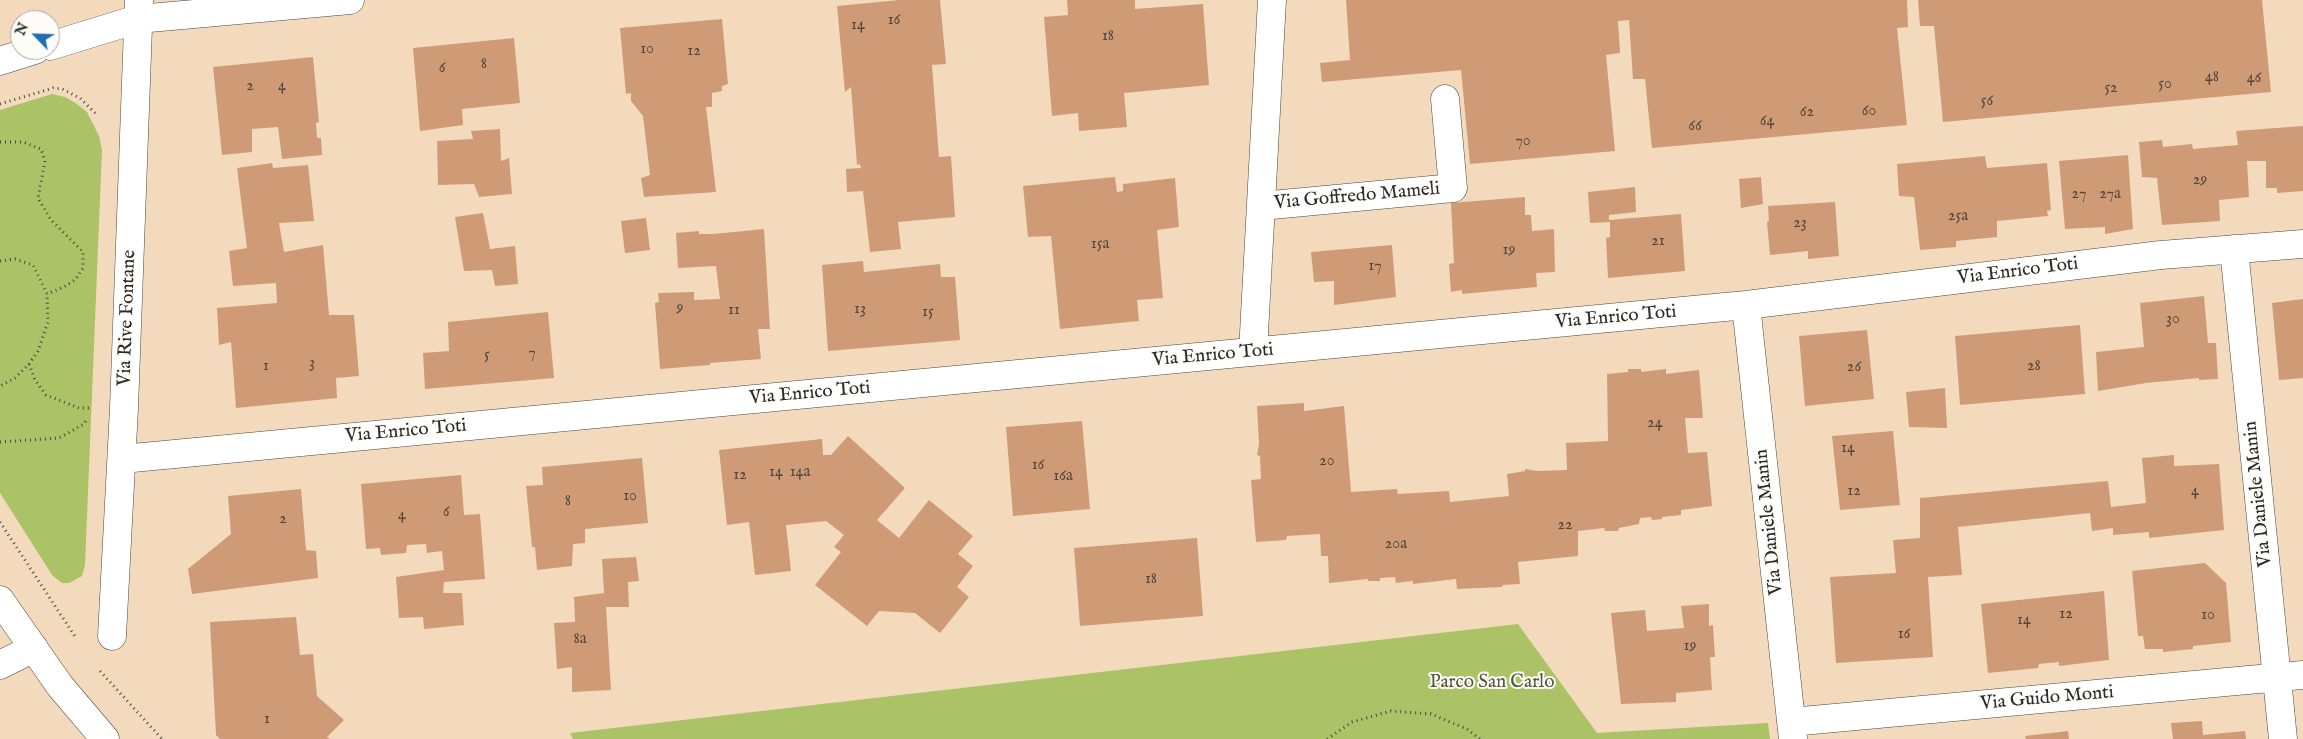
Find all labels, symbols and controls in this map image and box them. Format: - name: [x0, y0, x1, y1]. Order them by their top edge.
- north arrow: [10, 10, 60, 60]
- house number: 16: [888, 11, 900, 31]
- house number: 14: [851, 16, 865, 36]
- text: N: [12, 20, 33, 39]
- house number: 18: [1102, 27, 1114, 47]
- house number: 10: [640, 40, 654, 60]
- house number: 12: [687, 42, 701, 62]
- house number: 8: [481, 55, 487, 75]
- house number: 6: [439, 59, 445, 79]
- house number: 48: [2205, 68, 2219, 88]
- house number: 46: [2247, 69, 2261, 89]
- house number: 50: [2158, 75, 2172, 95]
- house number: 2: [246, 77, 254, 97]
- house number: 4: [278, 77, 286, 97]
- house number: 52: [2104, 79, 2118, 99]
- house number: 56: [1981, 92, 1993, 112]
- house number: 60: [1862, 102, 1876, 122]
- house number: 62: [1800, 103, 1814, 123]
- house number: 64: [1760, 112, 1774, 132]
- house number: 66: [1688, 117, 1702, 137]
- house number: 70: [1515, 132, 1531, 152]
- house number: 29: [2193, 171, 2207, 191]
- street label: Via Goffredo Mameli: [1273, 178, 1441, 216]
- house number: 27: [2072, 185, 2086, 205]
- house number: 27a: [2099, 185, 2121, 205]
- house number: 25a: [1948, 207, 1968, 227]
- house number: 23: [1793, 214, 1807, 234]
- house number: 21: [1651, 232, 1665, 252]
- house number: 15a: [1091, 235, 1109, 255]
- house number: 19: [1503, 241, 1515, 261]
- street label: Via Rive Fontane: [114, 250, 142, 386]
- street label: Via Enrico Toti: [1956, 253, 2080, 291]
- house number: 17: [1368, 257, 1382, 277]
- house number: 9: [677, 299, 683, 319]
- house number: 13: [854, 300, 866, 320]
- house number: 11: [728, 301, 740, 321]
- street label: Via Enrico Toti: [1554, 301, 1678, 335]
- house number: 15: [922, 303, 934, 323]
- house number: 30: [2166, 310, 2180, 330]
- street label: Via Enrico Toti: [1151, 339, 1275, 373]
- house number: 7: [528, 344, 536, 364]
- house number: 5: [484, 346, 490, 366]
- house number: 3: [309, 354, 315, 374]
- house number: 1: [263, 357, 269, 377]
- house number: 28: [2027, 357, 2041, 377]
- house number: 26: [1847, 358, 1861, 378]
- street label: Via Enrico Toti: [748, 377, 872, 411]
- house number: 24: [1647, 414, 1663, 434]
- street label: Via Enrico Toti: [344, 415, 468, 449]
- street label: Via Daniele Manin: [2240, 420, 2278, 568]
- house number: 14: [1841, 439, 1855, 459]
- street label: Via Daniele Manin: [1751, 448, 1789, 596]
- house number: 20: [1319, 452, 1335, 472]
- house number: 16: [1032, 456, 1044, 476]
- house number: 14: [769, 463, 783, 483]
- house number: 14a: [790, 463, 810, 483]
- house number: 12: [733, 466, 747, 486]
- house number: 16a: [1053, 467, 1073, 487]
- house number: 12: [1847, 482, 1861, 502]
- house number: 4: [2191, 482, 2199, 502]
- house number: 10: [623, 487, 637, 507]
- house number: 8: [565, 492, 571, 512]
- house number: 6: [443, 503, 449, 523]
- house number: 4: [398, 506, 406, 526]
- house number: 2: [279, 510, 287, 530]
- house number: 22: [1557, 516, 1573, 536]
- house number: 20a: [1385, 535, 1407, 555]
- house number: 18: [1145, 570, 1157, 590]
- house number: 12: [2059, 605, 2073, 625]
- house number: 10: [2201, 606, 2215, 626]
- house number: 14: [2017, 611, 2031, 631]
- house number: 16: [1898, 625, 1910, 645]
- house number: 8a: [573, 630, 587, 650]
- house number: 19: [1684, 637, 1696, 657]
- park label: Parco San Carlo: [1430, 672, 1554, 694]
- street label: Via Guido Monti: [1979, 682, 2115, 716]
- house number: 1: [264, 710, 270, 730]

